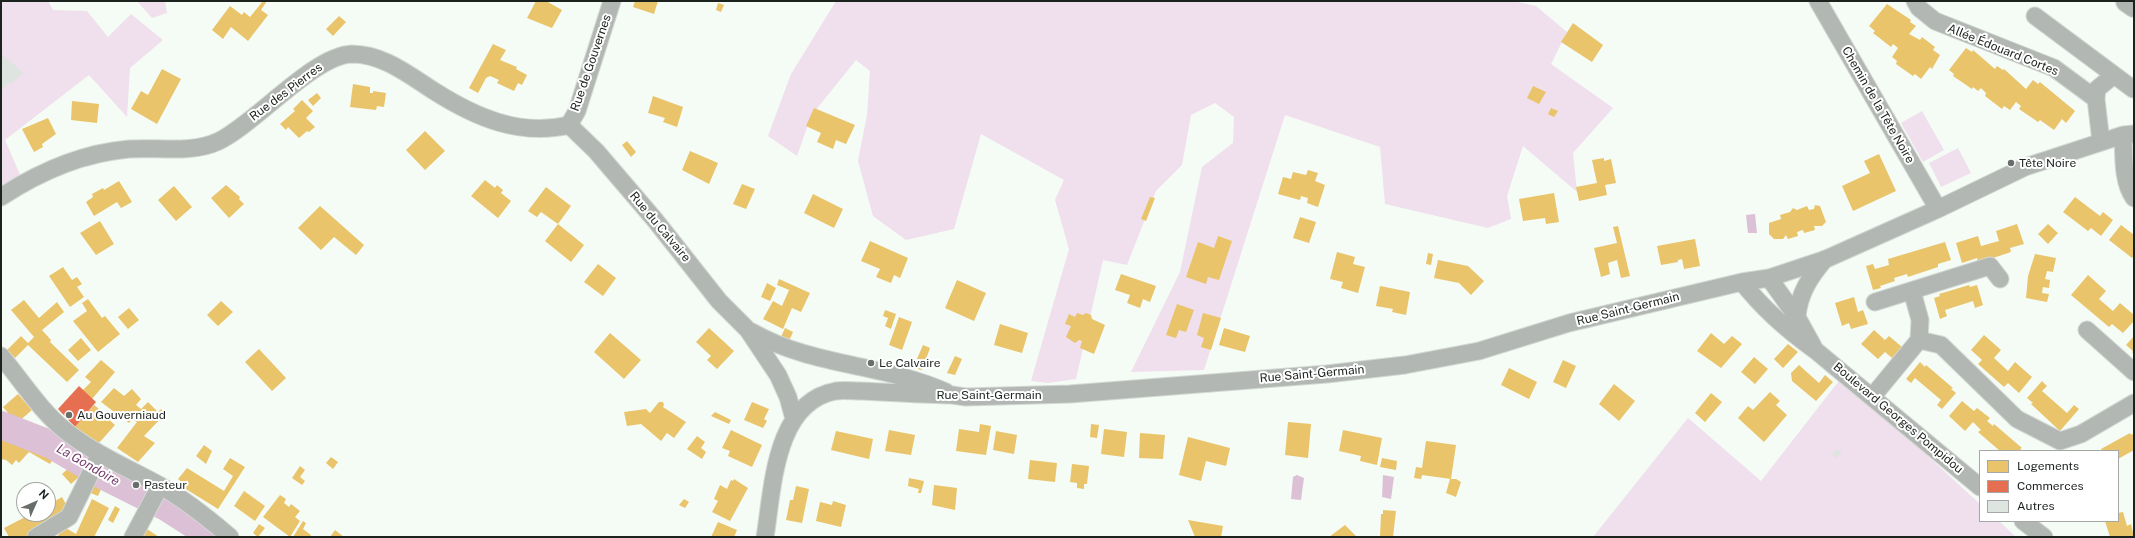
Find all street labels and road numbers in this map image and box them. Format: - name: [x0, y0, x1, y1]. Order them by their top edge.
- street label: Rue de Gouvernes: [568, 13, 614, 113]
- street label: Allée Édouard Cortes: [1945, 21, 2061, 79]
- street label: Chemin de la Tête Noire: [1839, 44, 1917, 166]
- street label: Rue des Pierres: [247, 60, 325, 124]
- street label: Rue du Calvaire: [627, 189, 693, 265]
- street label: Rue Saint-Germain: [1575, 289, 1681, 329]
- street label: Boulevard Georges Pompidou: [1830, 360, 1966, 476]
- street label: Rue Saint-Germain: [1259, 362, 1365, 386]
- street label: Rue Saint-Germain: [936, 388, 1042, 402]

